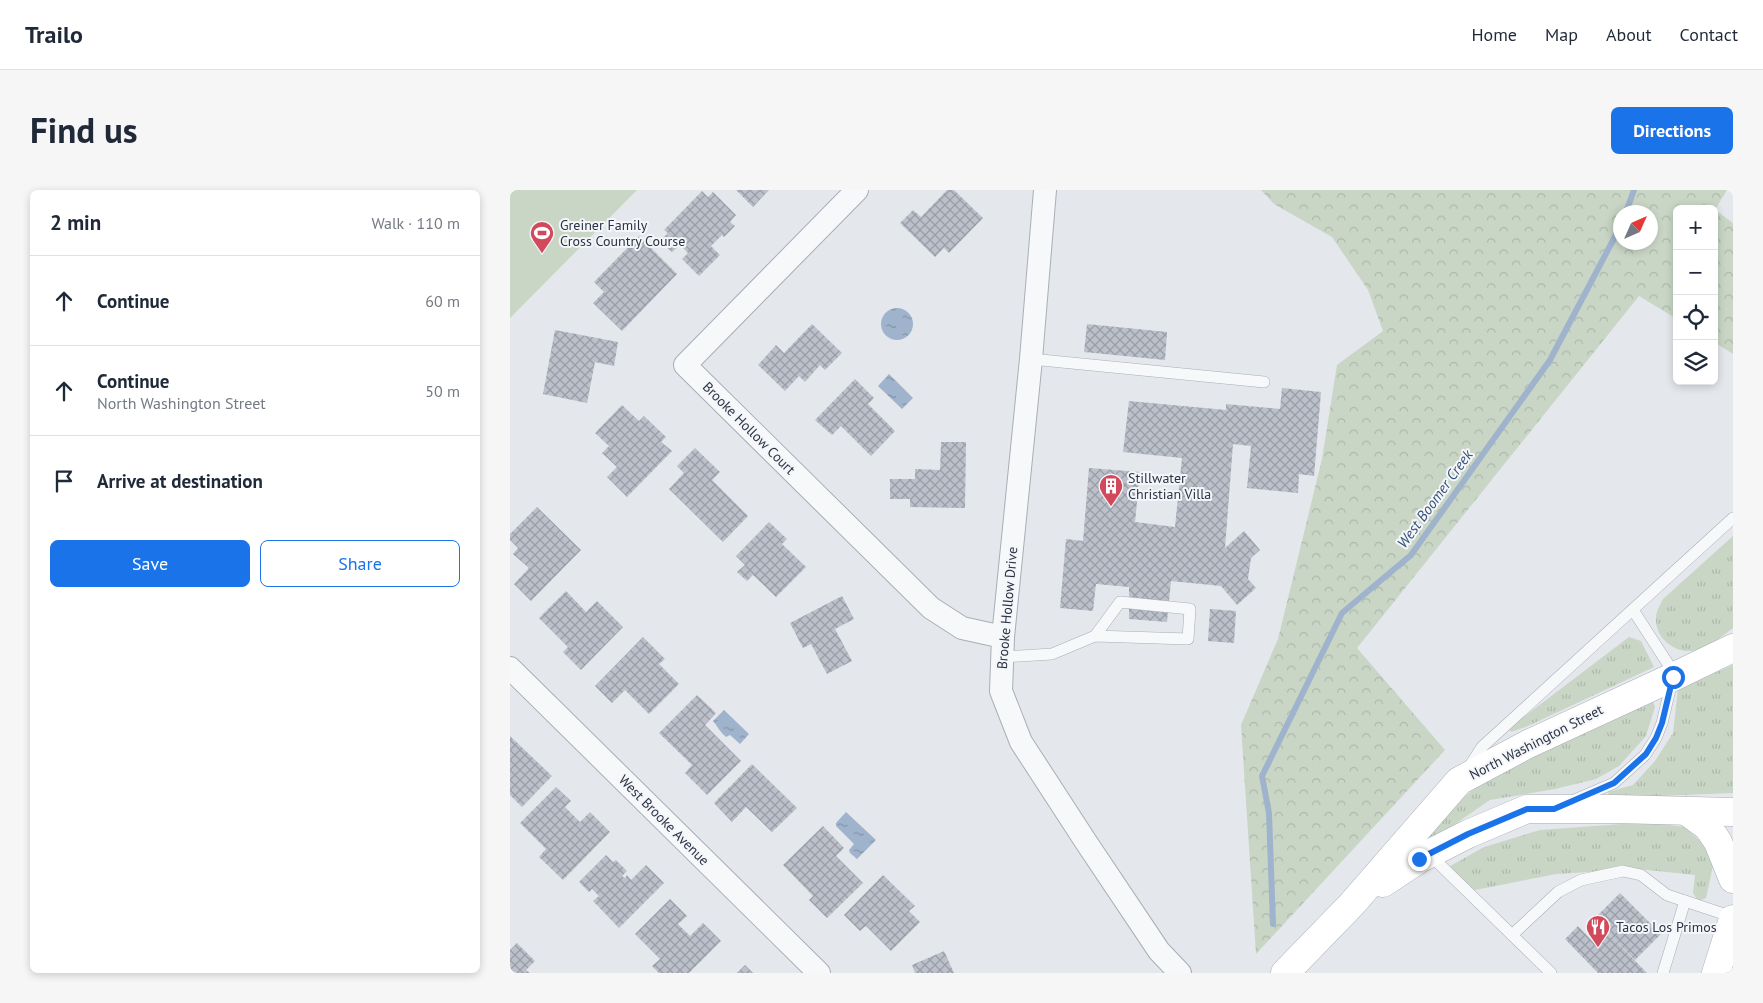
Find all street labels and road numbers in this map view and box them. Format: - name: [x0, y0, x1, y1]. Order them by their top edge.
- street label: Brooke Hollow Court: [699, 378, 799, 478]
- street label: Brooke Hollow Drive: [993, 546, 1021, 670]
- street label: North Washington Street: [1466, 700, 1606, 784]
- street label: West Brooke Avenue: [615, 771, 713, 869]

